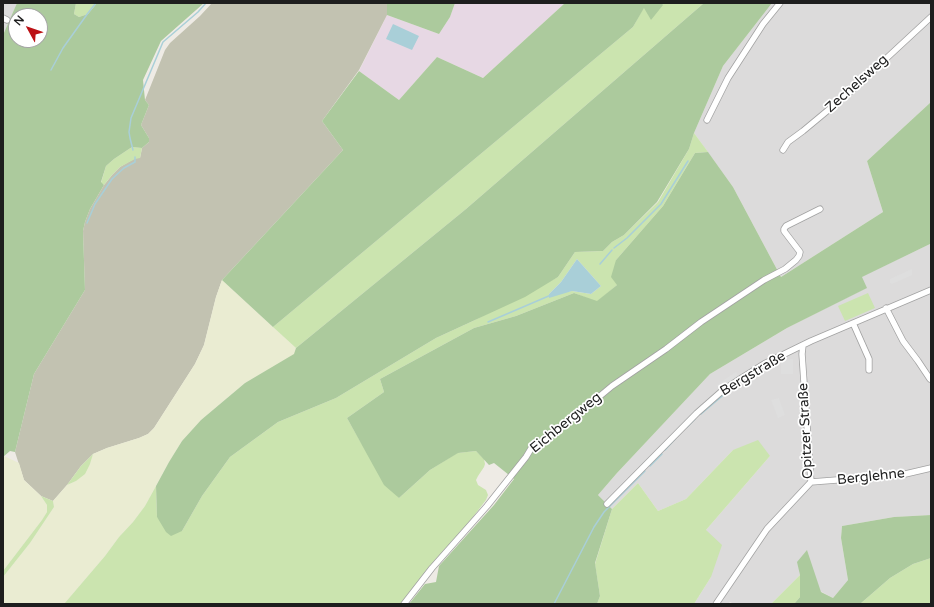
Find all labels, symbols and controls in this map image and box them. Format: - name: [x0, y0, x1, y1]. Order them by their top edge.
- north arrow: [8, 8, 48, 48]
- text: N: [11, 13, 27, 28]
- street label: Zechelsweg: [822, 51, 892, 117]
- street label: Bergstraße: [717, 348, 789, 400]
- street label: Opitzer Straße: [795, 383, 817, 479]
- street label: Eichbergweg: [527, 389, 605, 457]
- street label: Berglehne: [836, 465, 906, 489]

